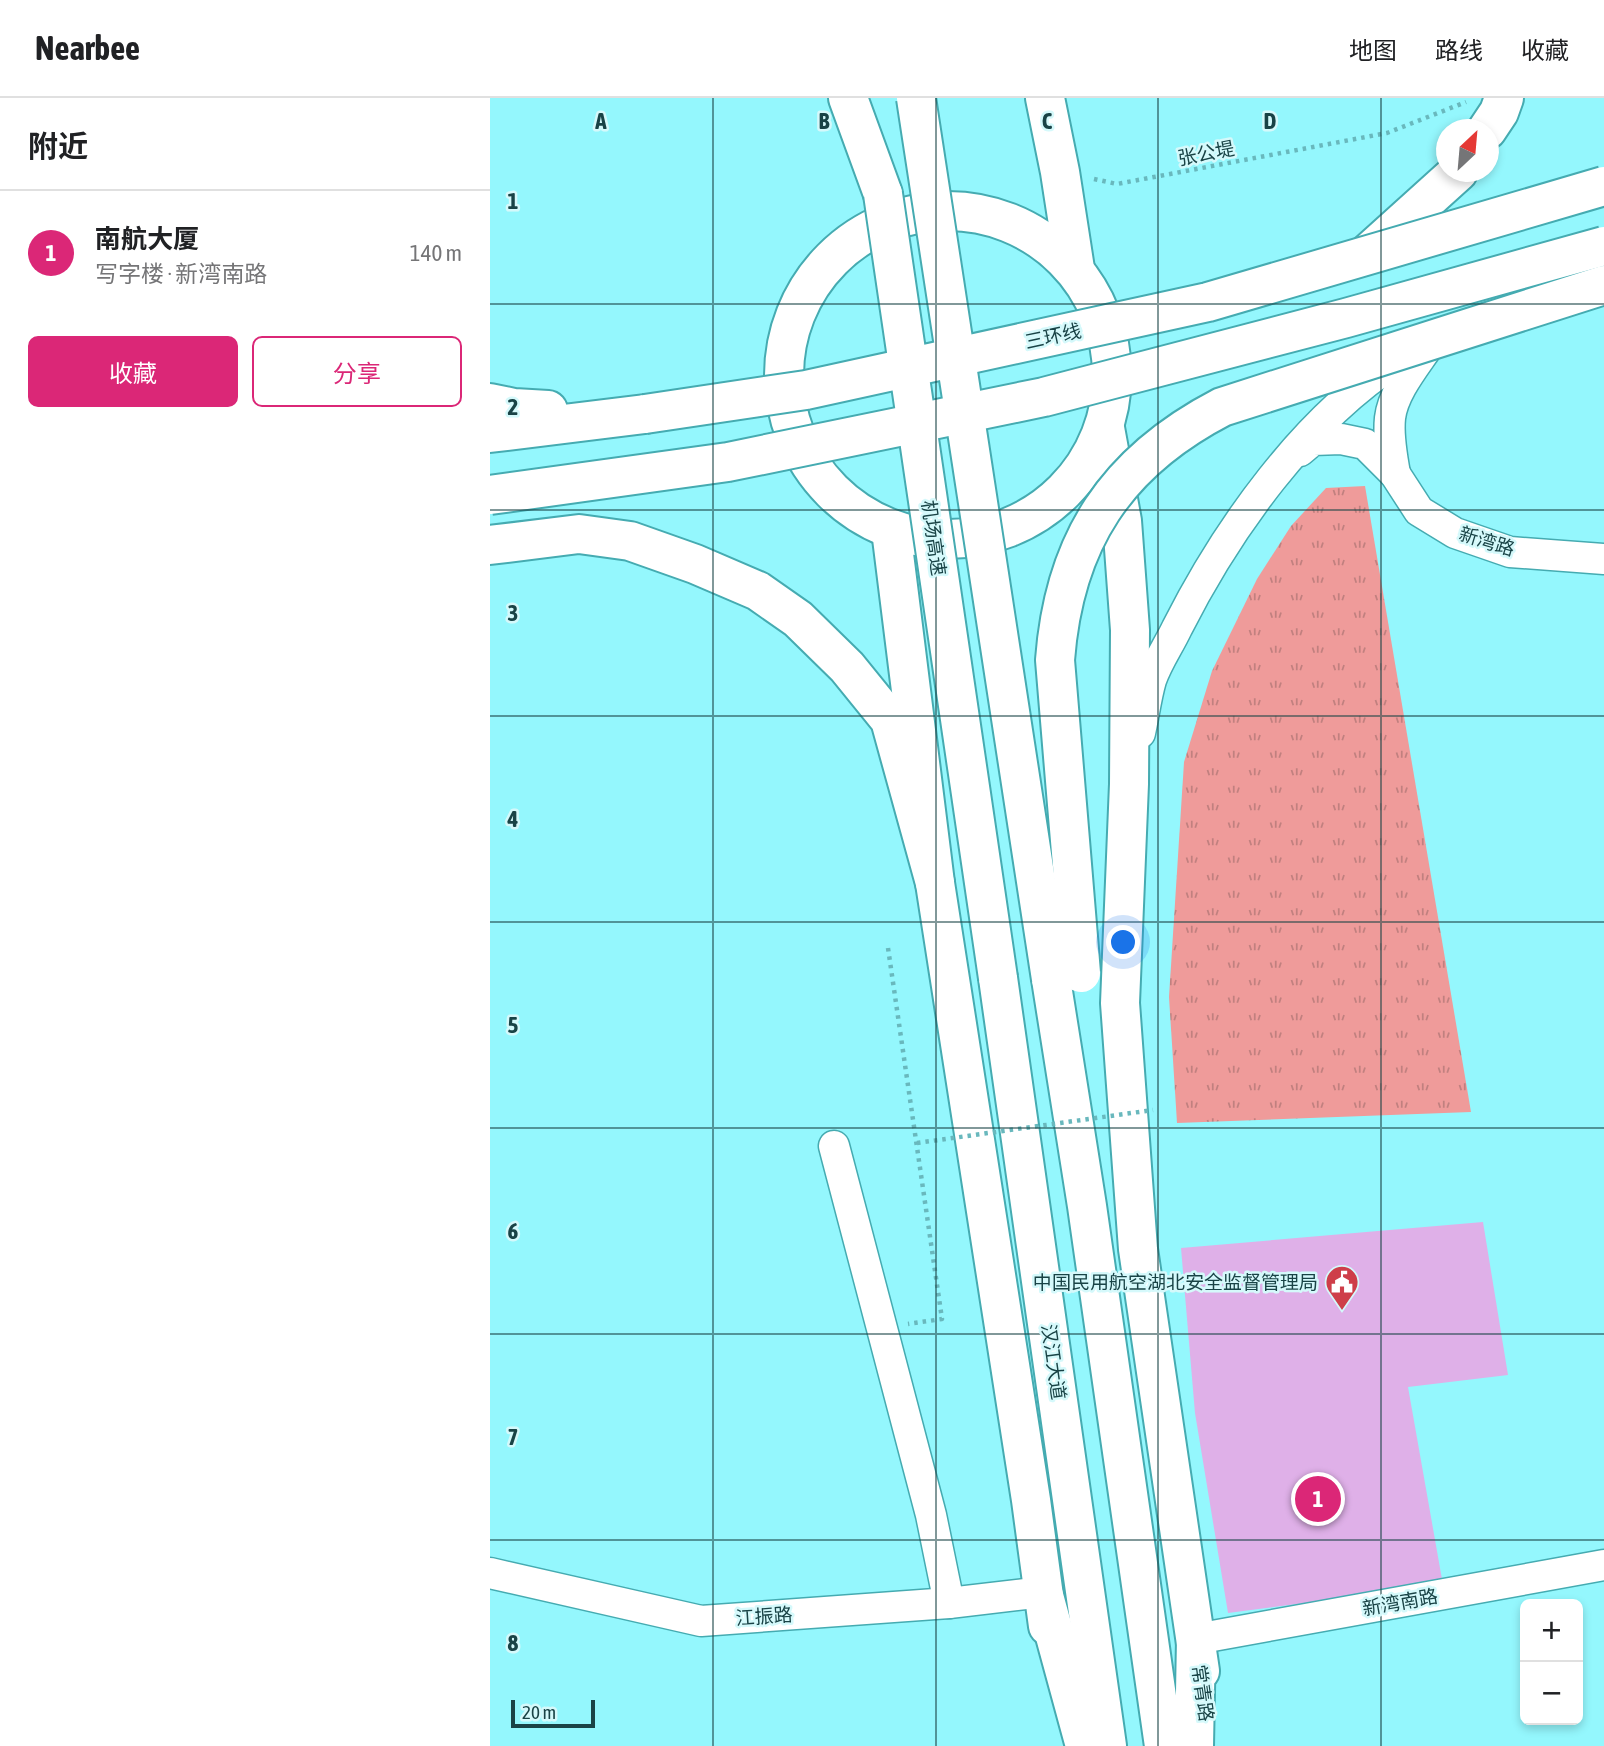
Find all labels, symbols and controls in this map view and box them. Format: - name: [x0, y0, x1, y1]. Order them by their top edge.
- text: Nearbee: [35, 29, 140, 67]
- text: 地图: [1349, 37, 1397, 64]
- text: 路线: [1435, 37, 1483, 64]
- text: 收藏: [1521, 37, 1569, 64]
- text: A: [594, 108, 607, 134]
- text: B: [819, 108, 830, 134]
- text: C: [1042, 108, 1053, 134]
- text: D: [1264, 108, 1277, 134]
- north arrow: [1436, 119, 1499, 182]
- text: 附近: [28, 129, 88, 163]
- street label: 张公堤: [1176, 137, 1236, 169]
- text: 1: [508, 188, 519, 214]
- text: 南航大厦: [95, 224, 199, 254]
- text: 1: [46, 240, 56, 266]
- text: 140 m: [410, 240, 462, 266]
- text: 写字楼 · 新湾南路: [95, 261, 267, 287]
- street label: 三环线: [1023, 319, 1083, 353]
- button: 收藏: [28, 336, 238, 407]
- button: 分享: [252, 336, 462, 407]
- text: 2: [508, 394, 518, 420]
- street label: 机场高速: [918, 499, 950, 577]
- street label: 新湾路: [1457, 522, 1517, 560]
- text: 3: [508, 600, 518, 626]
- text: 4: [507, 806, 519, 832]
- your location: [1106, 925, 1140, 959]
- text: 5: [508, 1012, 519, 1038]
- text: 6: [508, 1218, 519, 1244]
- public building icon: 中国民用航空湖北安全监督管理局: [1323, 1263, 1361, 1312]
- place label: 中国民用航空湖北安全监督管理局: [1033, 1271, 1318, 1293]
- street label: 汉江大道: [1038, 1323, 1070, 1401]
- text: 7: [508, 1424, 518, 1450]
- pin: 1: [1295, 1473, 1341, 1525]
- street label: 新湾南路: [1361, 1585, 1439, 1619]
- map controls: [1520, 1599, 1583, 1725]
- button: +: [1520, 1599, 1583, 1662]
- street label: 江振路: [735, 1603, 793, 1629]
- text: 8: [508, 1630, 519, 1656]
- button: −: [1520, 1662, 1583, 1725]
- street label: 常青路: [1188, 1663, 1218, 1723]
- scale bar: [511, 1697, 595, 1729]
- text: 20 m: [522, 1701, 556, 1723]

